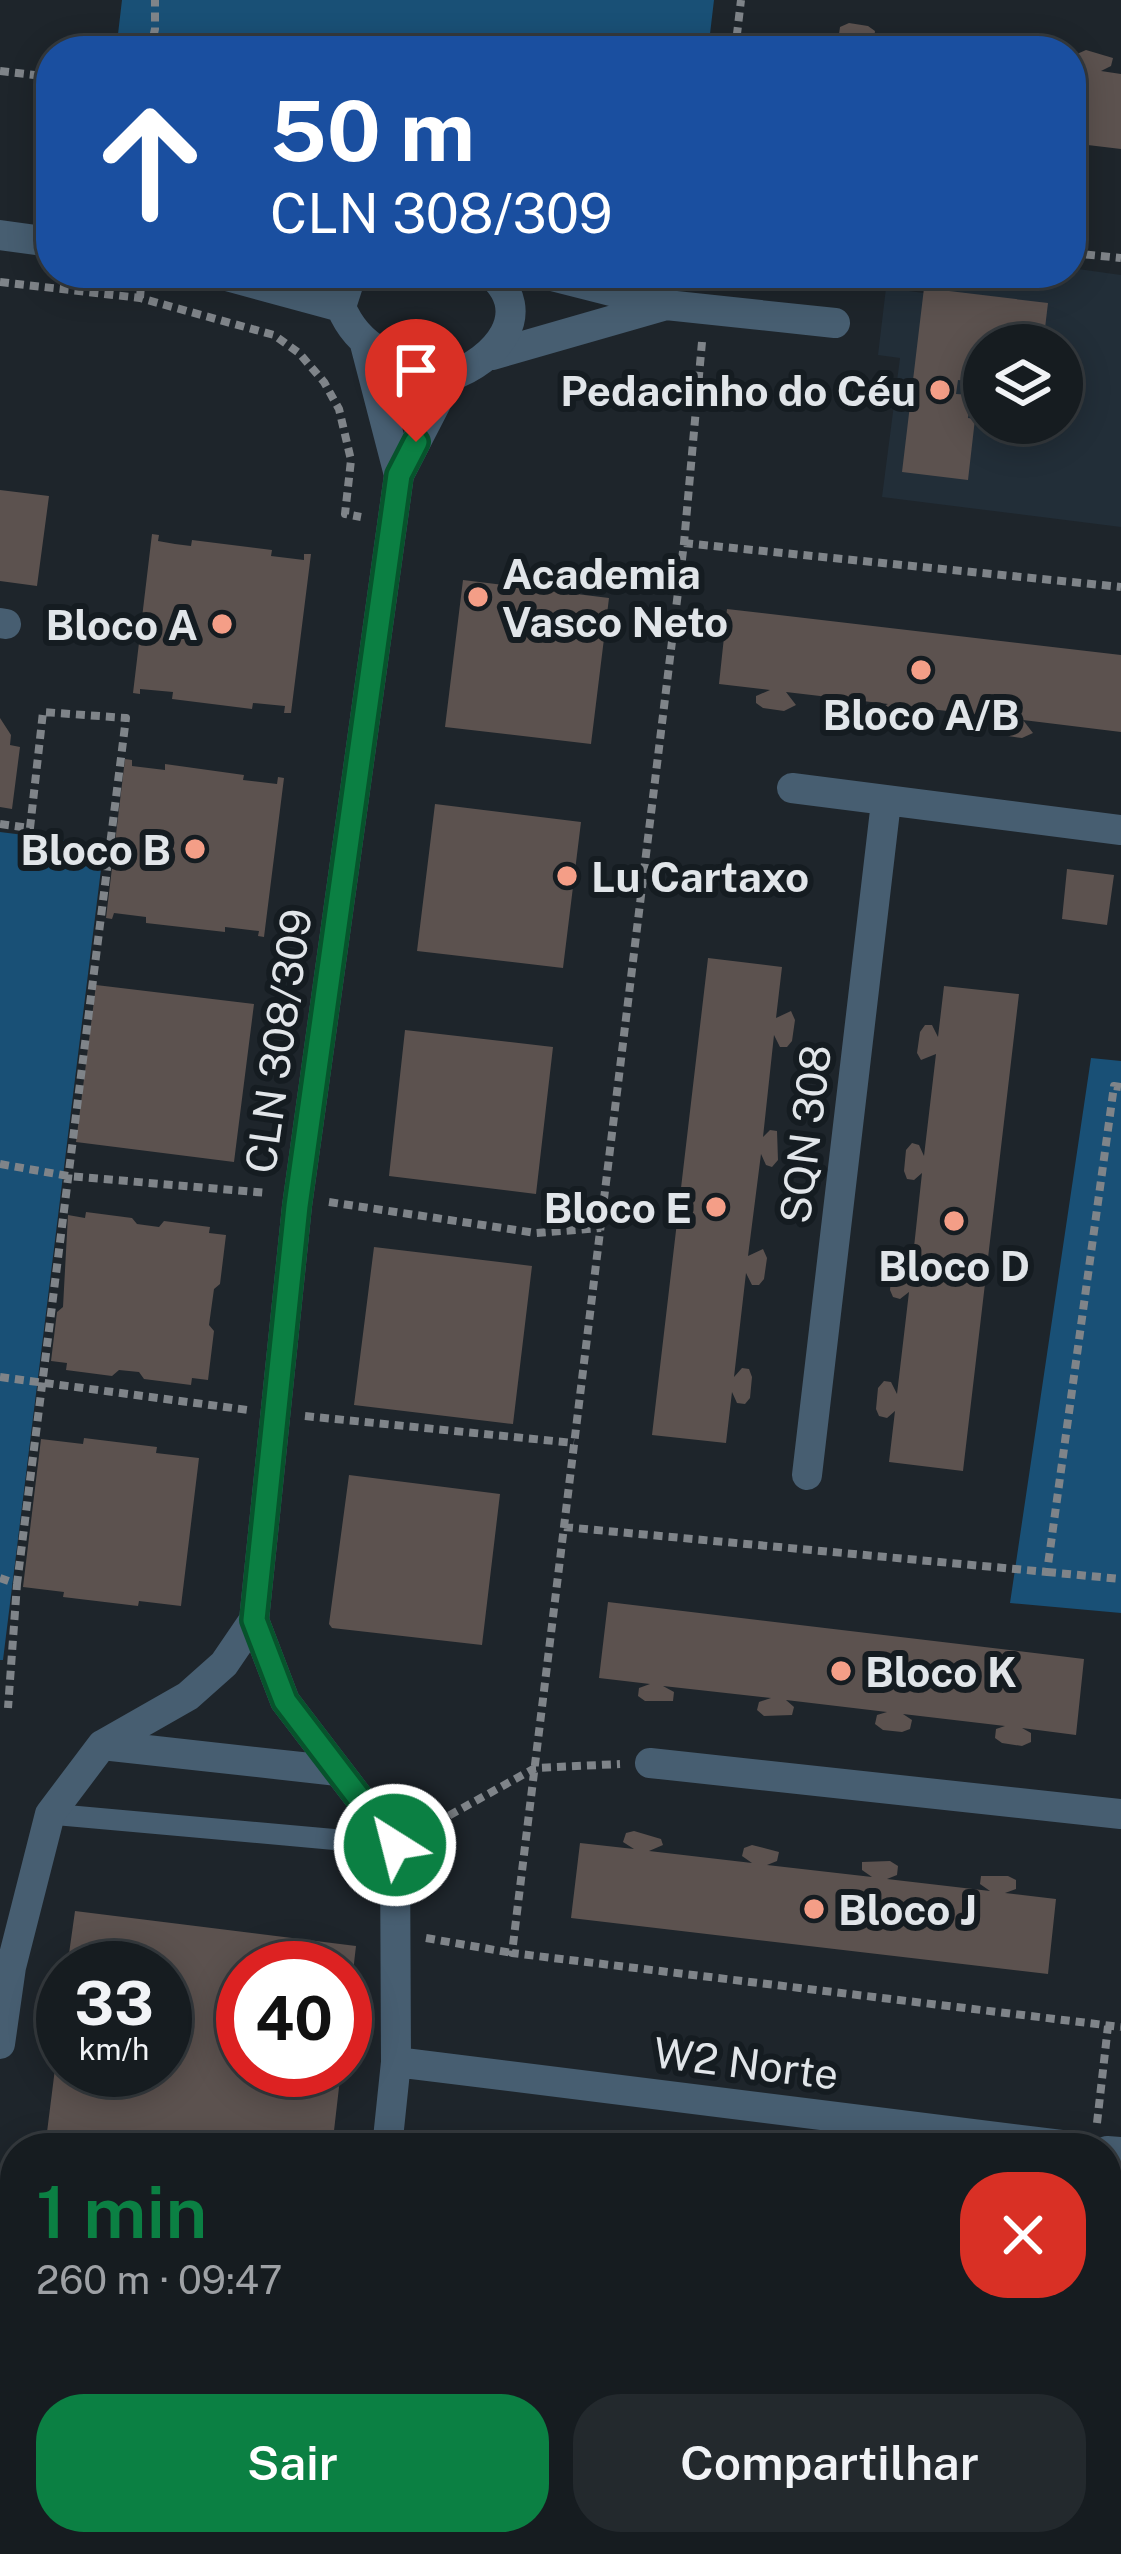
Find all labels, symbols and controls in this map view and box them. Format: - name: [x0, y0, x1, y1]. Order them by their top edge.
- text: 50 m: [270, 81, 475, 180]
- icon: ahead: [72, 84, 228, 240]
- text: CLN 308/309: [270, 182, 613, 245]
- pin: [365, 319, 467, 442]
- map controls: [963, 324, 1083, 444]
- button: layers: [963, 324, 1083, 444]
- icon: arrive: [383, 337, 449, 403]
- place label: Pedacinho do Céu: [560, 366, 916, 415]
- marker: Pedacinho do Céu: [927, 377, 953, 403]
- place label: Academia Vasco Neto: [502, 549, 728, 646]
- marker: Academia Vasco Neto: [465, 584, 491, 610]
- place label: Bloco A: [46, 600, 198, 649]
- marker: Bloco A: [209, 611, 235, 637]
- marker: Bloco A/B: [908, 657, 934, 683]
- place label: Bloco A/B: [822, 690, 1020, 739]
- place label: Bloco B: [20, 825, 171, 874]
- marker: Bloco B: [182, 836, 208, 862]
- place label: Lu Cartaxo: [591, 852, 809, 901]
- marker: Lu Cartaxo: [554, 863, 580, 889]
- street label: CLN 308/309: [235, 906, 321, 1176]
- street label: SQN 308: [770, 1042, 840, 1226]
- place label: Bloco E: [543, 1183, 692, 1232]
- marker: Bloco E: [703, 1194, 729, 1220]
- marker: Bloco D: [941, 1208, 967, 1234]
- place label: Bloco D: [878, 1241, 1030, 1290]
- place label: Bloco K: [865, 1647, 1017, 1696]
- marker: Bloco K: [828, 1658, 854, 1684]
- position arrow: [332, 1782, 458, 1908]
- place label: Bloco J: [838, 1885, 977, 1934]
- marker: Bloco J: [801, 1896, 827, 1922]
- speed limit sign: 40: [216, 1941, 372, 2097]
- text: 33: [74, 1968, 154, 2039]
- street label: W2 Norte: [651, 2027, 841, 2099]
- text: km/h: [79, 2031, 149, 2067]
- text: 1 min: [36, 2170, 207, 2254]
- button: close: [960, 2172, 1086, 2298]
- text: 260 m · 09:47: [36, 2257, 282, 2303]
- button: Sair: [36, 2394, 549, 2532]
- button: Compartilhar: [573, 2394, 1086, 2532]

